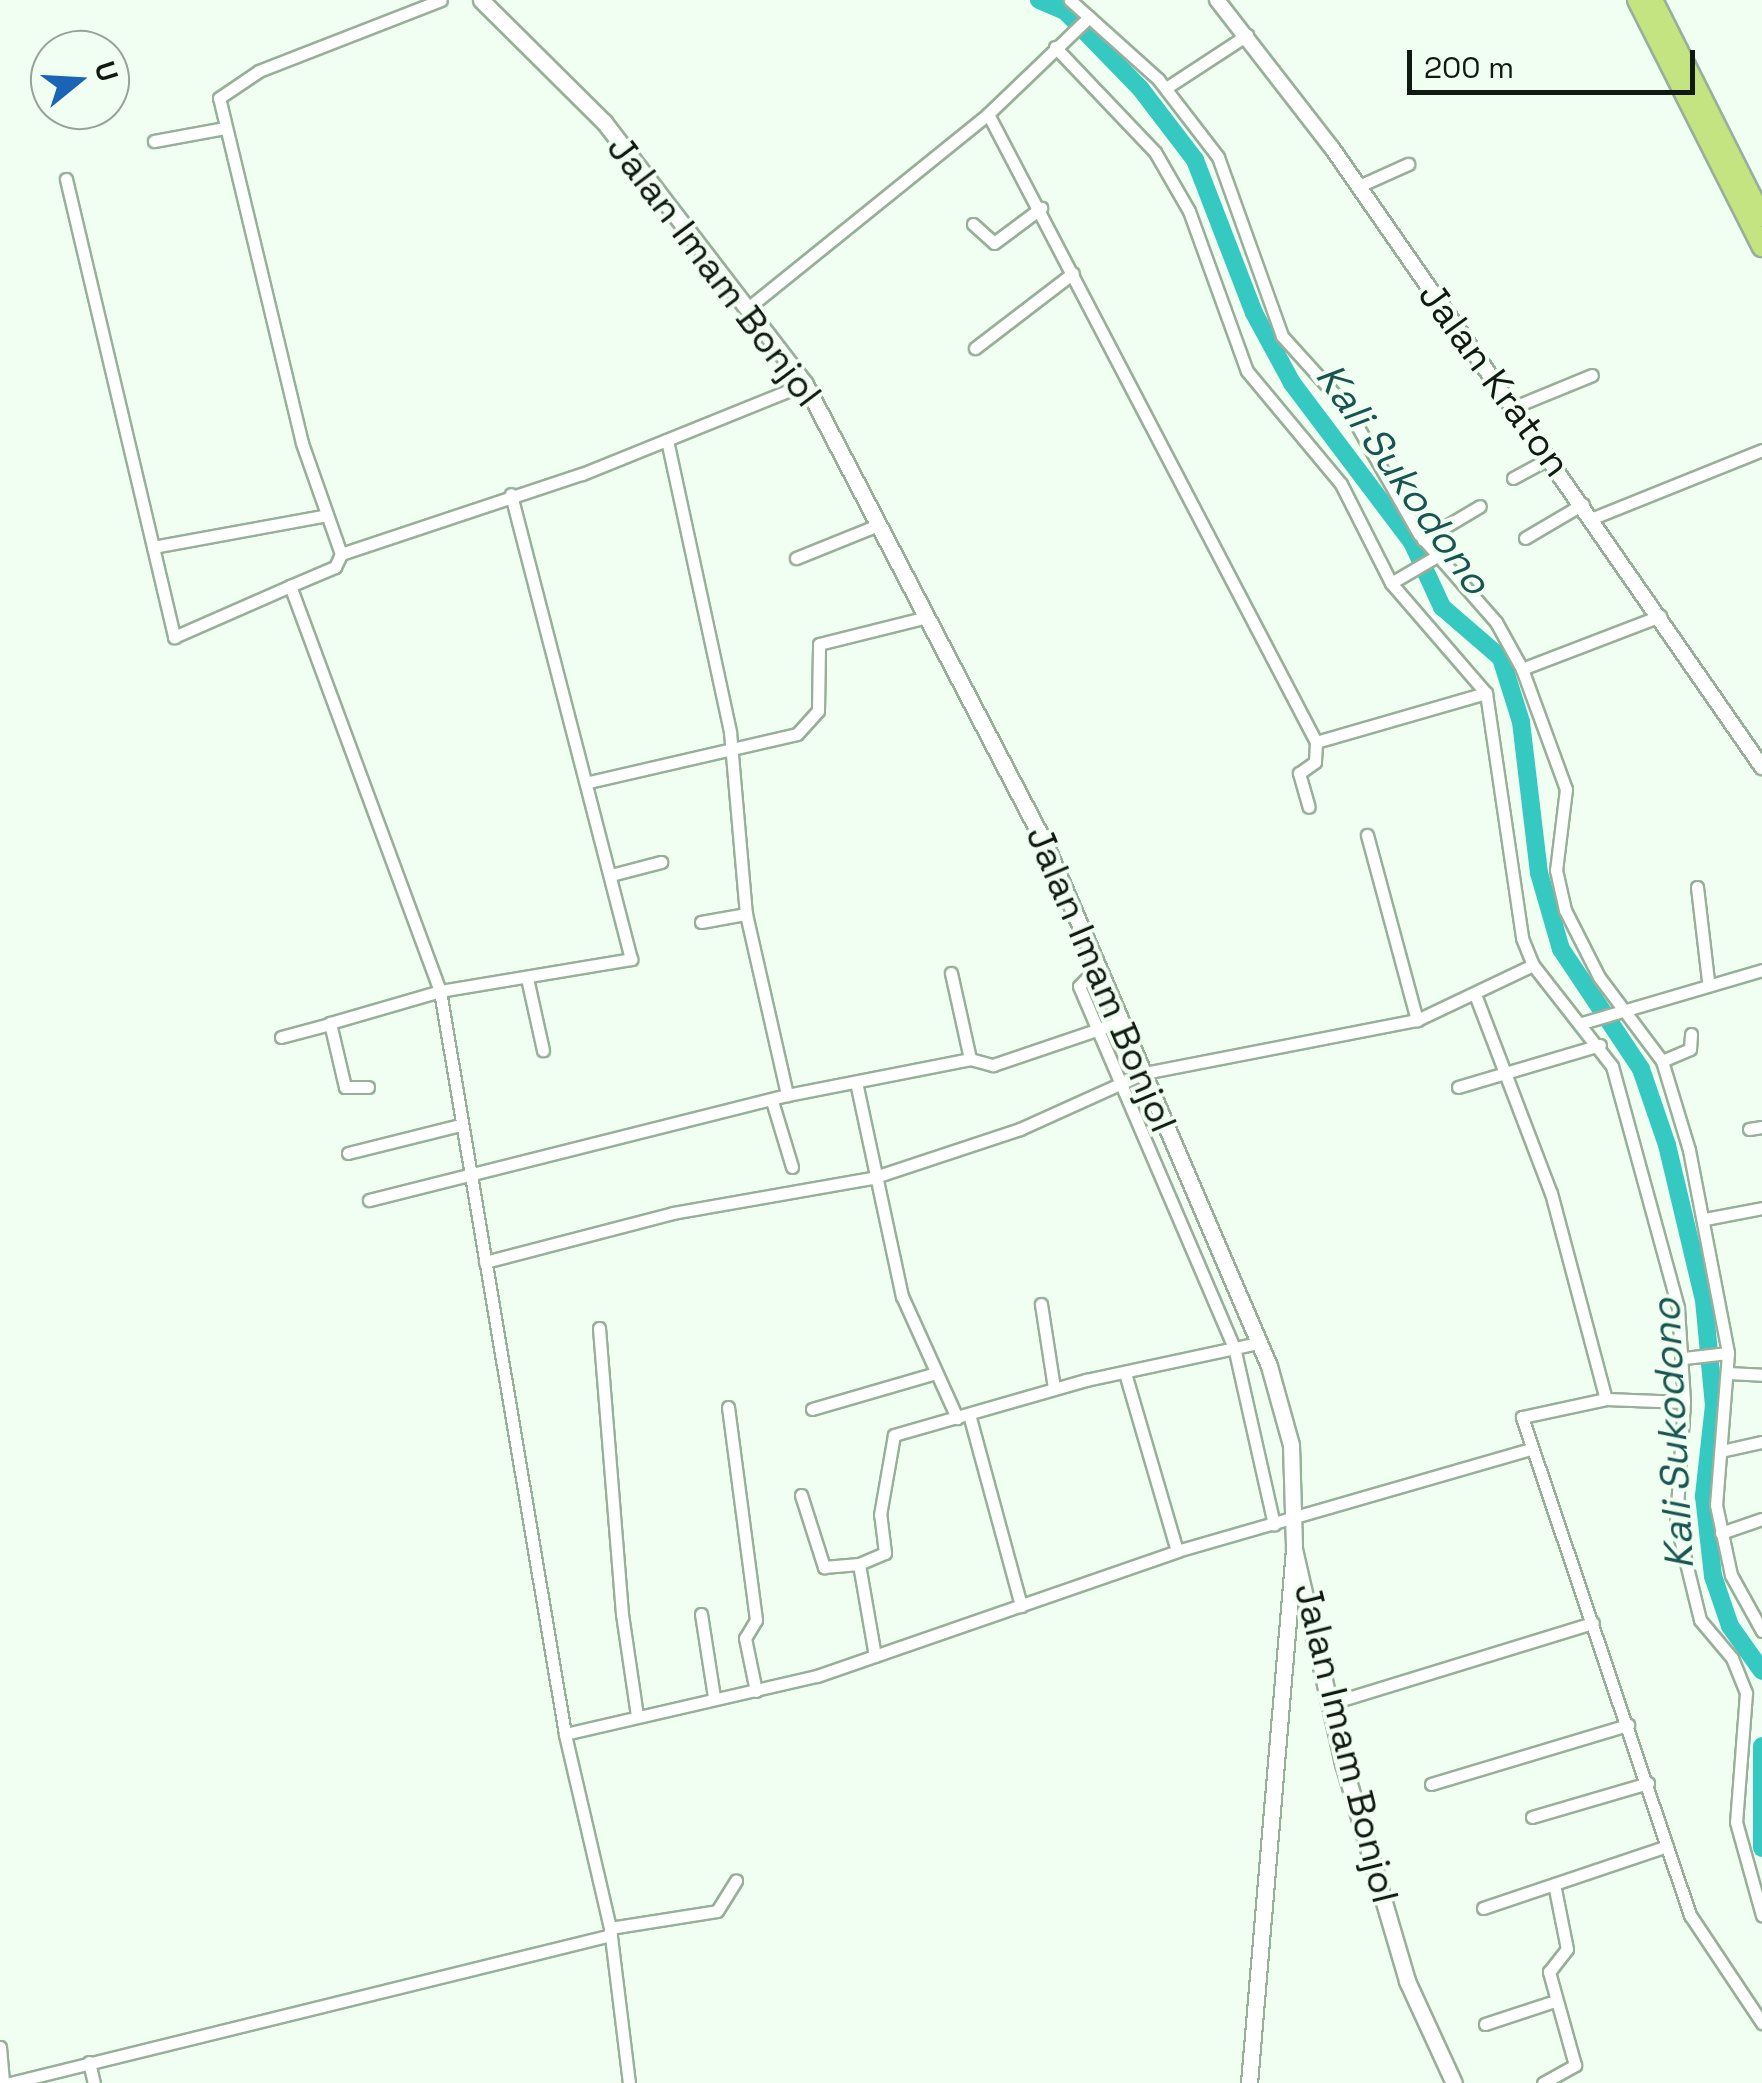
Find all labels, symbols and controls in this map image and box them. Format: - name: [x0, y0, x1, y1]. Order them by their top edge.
- north arrow: [30, 30, 130, 130]
- scale bar: [1412, 30, 1700, 92]
- text: 200 m: [1424, 48, 1514, 87]
- text: U: [87, 57, 127, 86]
- street label: Jalan Imam Bonjol: [597, 126, 831, 416]
- street label: Jalan Kraton: [1408, 274, 1580, 486]
- water label: Kali Sukodono: [1306, 354, 1500, 604]
- street label: Jalan Imam Bonjol: [1016, 819, 1186, 1139]
- water label: Kali Sukodono: [1642, 1297, 1704, 1571]
- street label: Jalan Imam Bonjol: [1284, 1578, 1408, 1908]

